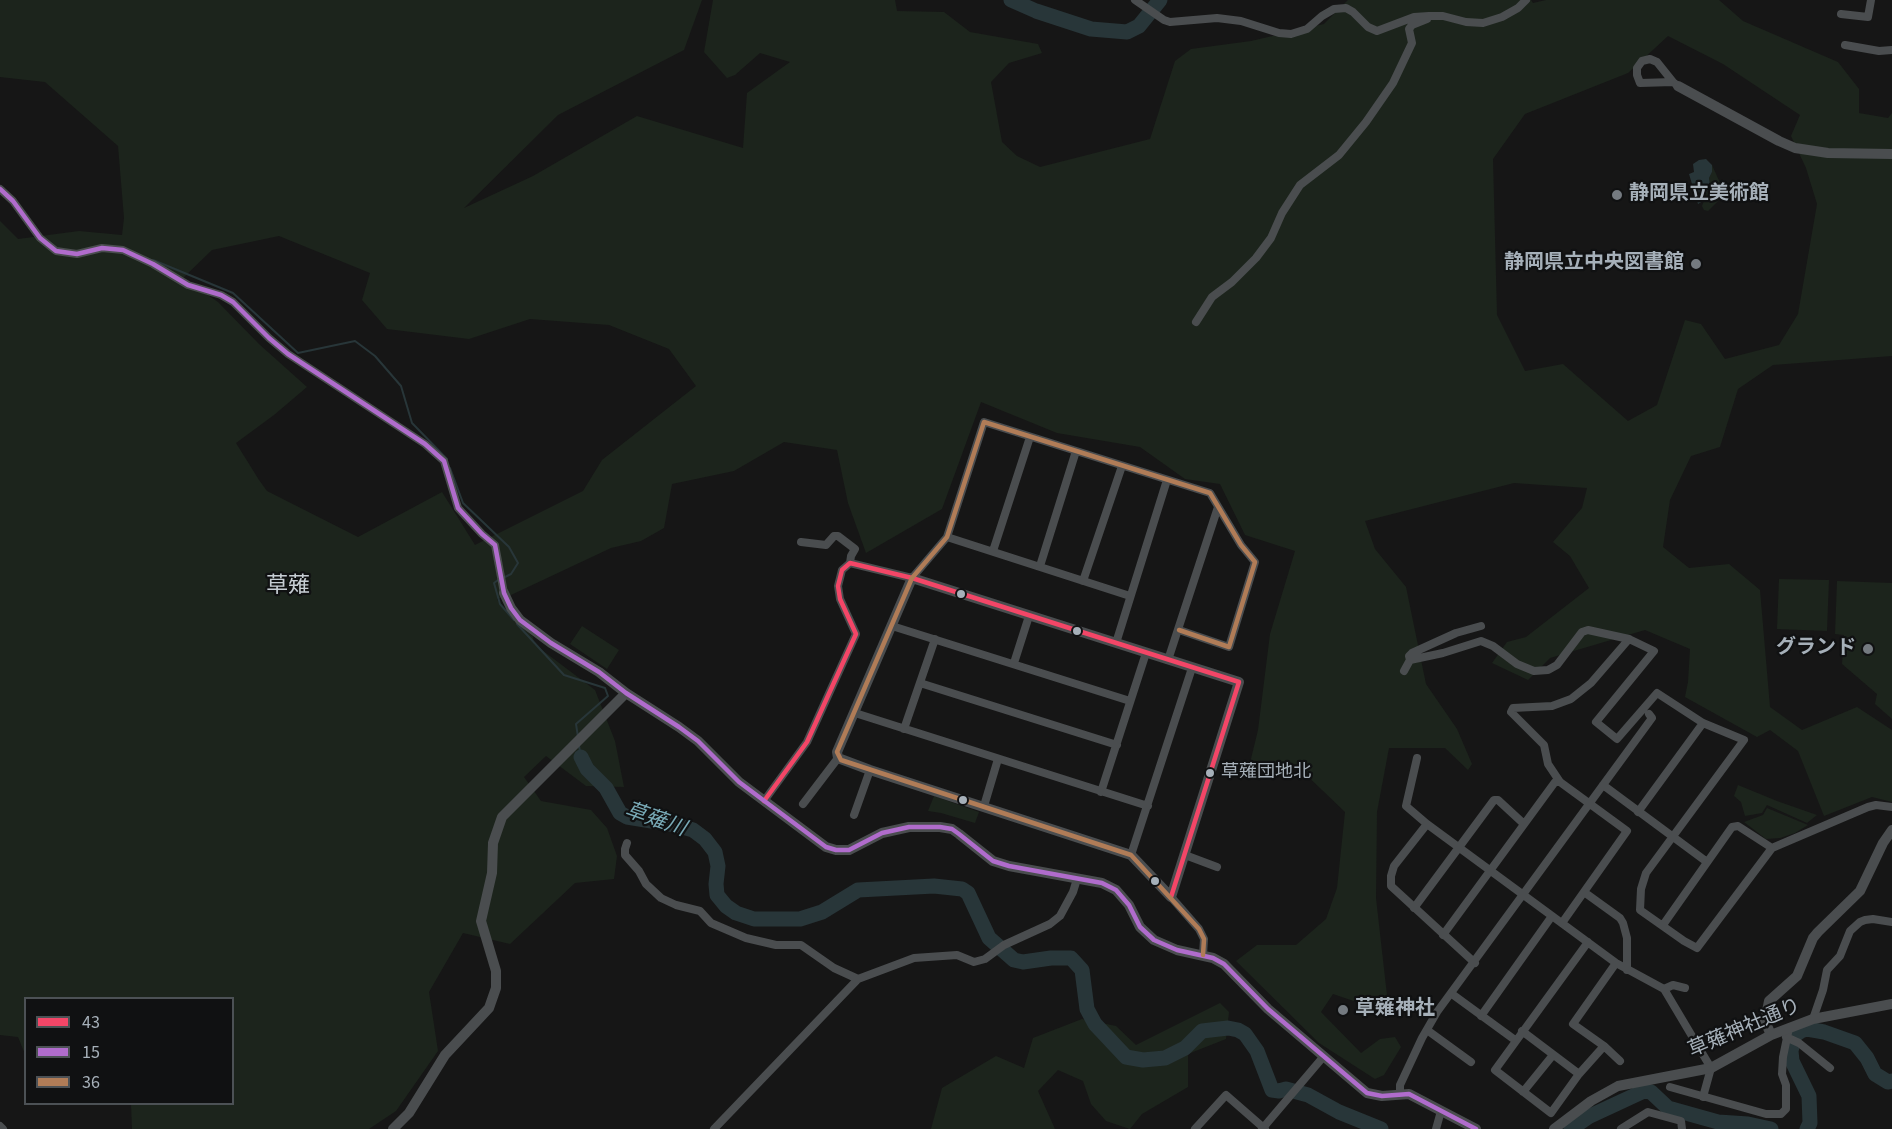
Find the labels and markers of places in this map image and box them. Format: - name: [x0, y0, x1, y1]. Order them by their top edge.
- place label: 静岡県立美術館: [1629, 183, 1769, 207]
- marker: 静岡県立美術館: [1610, 188, 1624, 202]
- place label: 静岡県立中央図書館: [1504, 252, 1684, 276]
- marker: 静岡県立中央図書館: [1689, 257, 1703, 271]
- unlabelled marker: [955, 588, 967, 600]
- unlabelled marker: [1071, 625, 1083, 637]
- place label: グランド: [1776, 637, 1856, 661]
- marker: グランド: [1861, 642, 1875, 656]
- place label: 草薙団地北: [1221, 762, 1311, 784]
- marker: 草薙団地北: [1204, 767, 1216, 779]
- unlabelled marker: [957, 794, 969, 806]
- unlabelled marker: [1149, 875, 1161, 887]
- place label: 草薙神社: [1355, 998, 1435, 1022]
- marker: 草薙神社: [1336, 1003, 1350, 1017]

